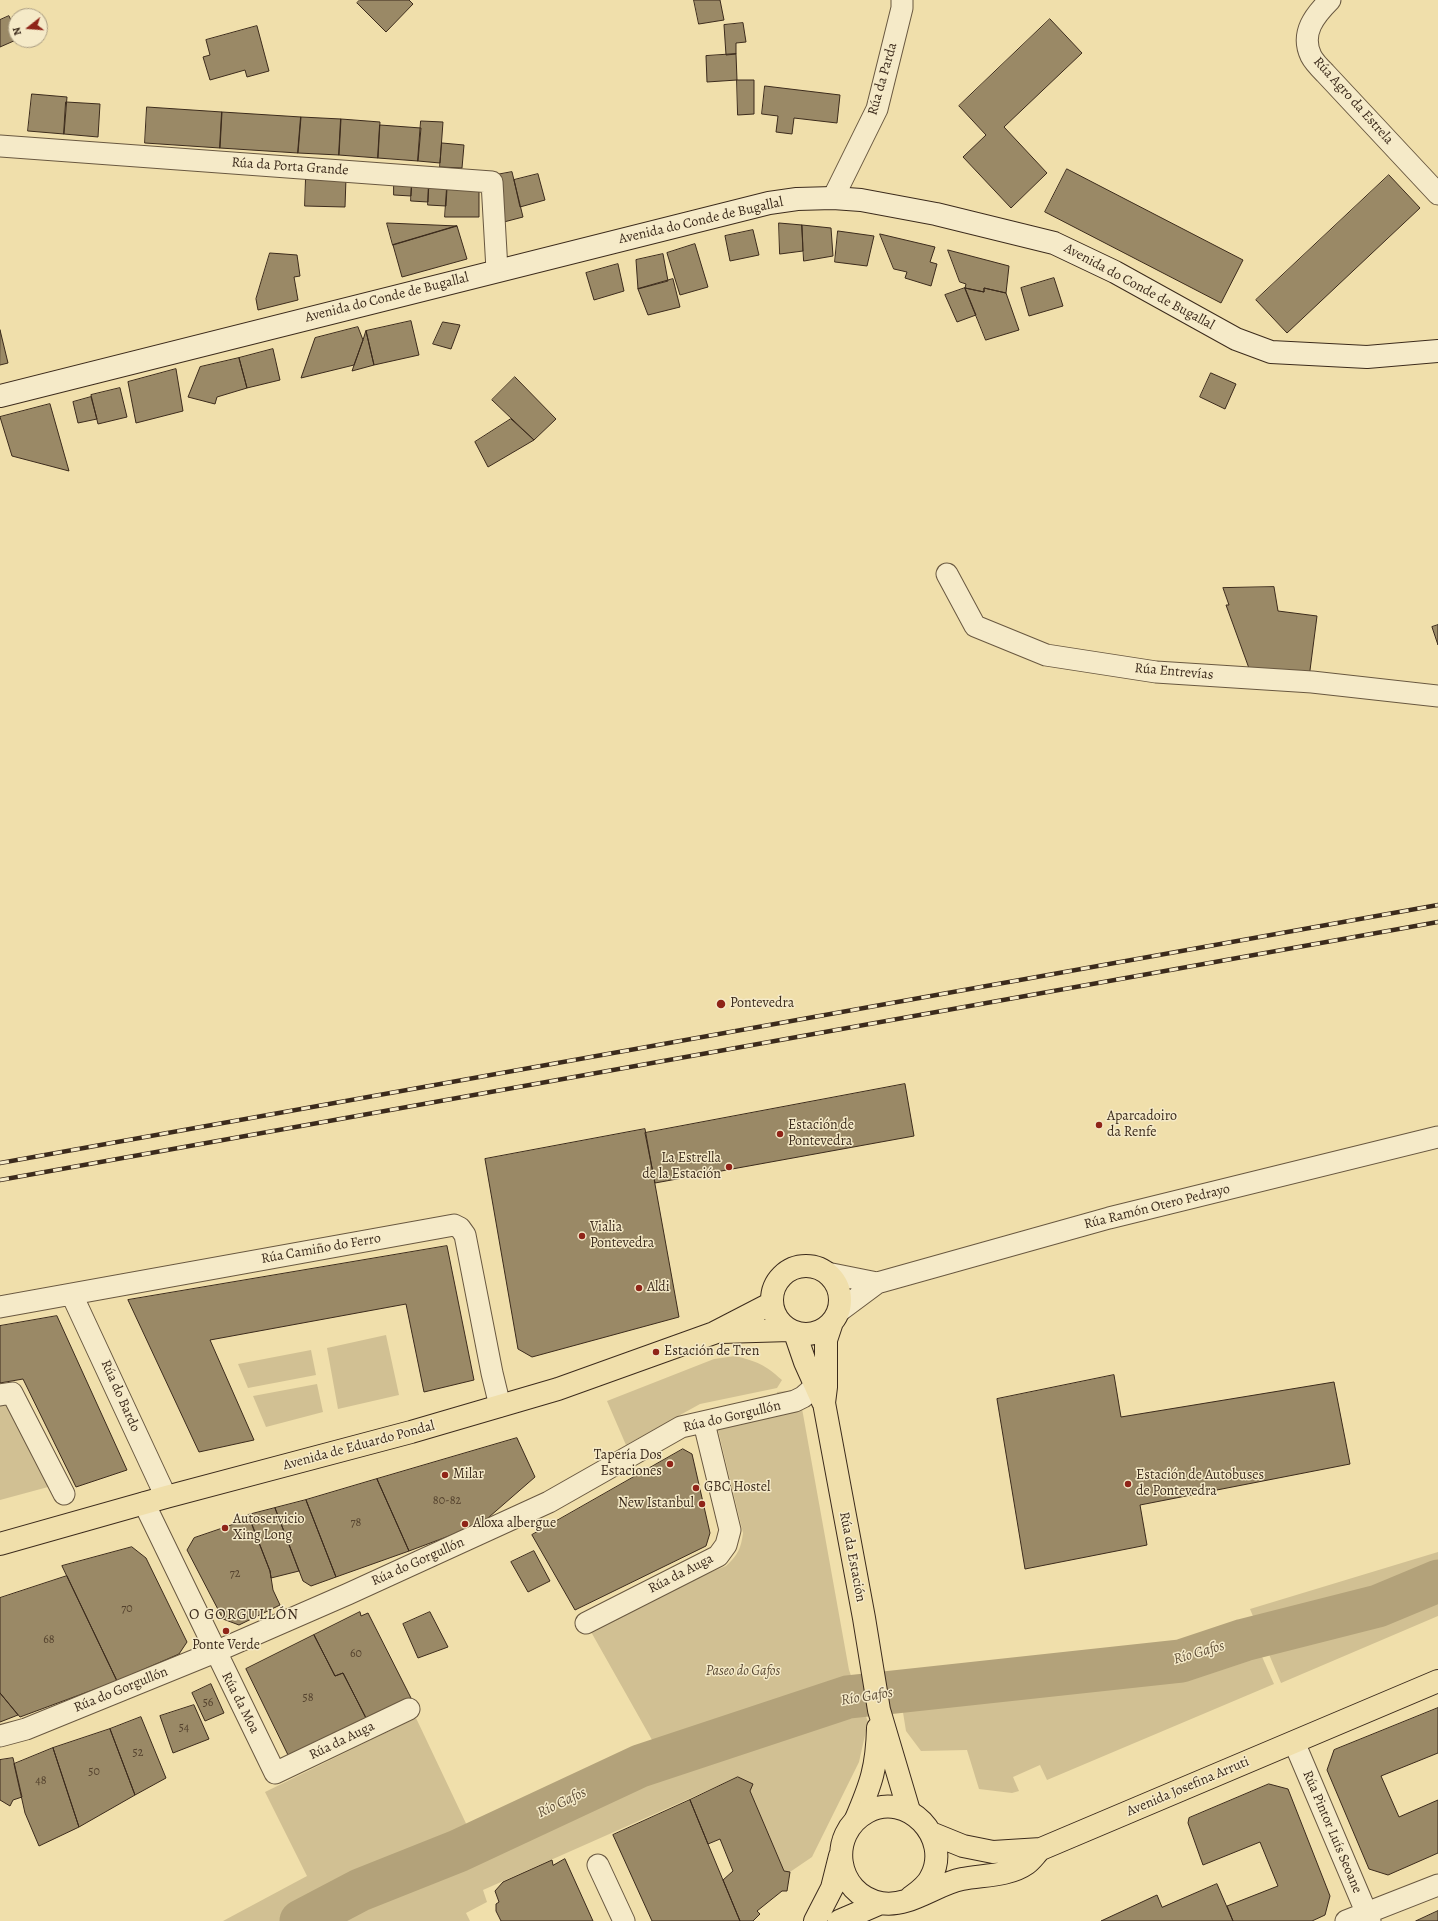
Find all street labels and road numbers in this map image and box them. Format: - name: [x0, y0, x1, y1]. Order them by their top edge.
- street label: Rúa da Parda: [865, 41, 901, 117]
- street label: Rúa Agro da Estrela: [1309, 54, 1397, 148]
- street label: Rúa da Porta Grande: [231, 155, 349, 179]
- street label: Avenida do Conde de Bugallal: [617, 194, 785, 248]
- street label: Avenida do Conde de Bugallal: [1061, 240, 1217, 334]
- street label: Avenida do Conde de Bugallal: [303, 270, 471, 326]
- street label: Rúa Entrevías: [1134, 660, 1214, 684]
- street label: Rúa Ramón Otero Pedrayo: [1082, 1181, 1232, 1233]
- street label: Rúa Camiño do Ferro: [260, 1230, 382, 1268]
- street label: Rúa do Bardo: [97, 1357, 143, 1435]
- street label: Rúa do Gorgullón: [682, 1398, 782, 1436]
- street label: Avenida de Eduardo Pondal: [281, 1418, 437, 1474]
- street label: Rúa da Estación: [835, 1511, 869, 1603]
- street label: Rúa do Gorgullón: [369, 1534, 467, 1590]
- street label: Rúa da Auga: [646, 1550, 716, 1598]
- street label: Rúa do Gorgullón: [72, 1664, 170, 1716]
- street label: Rúa da Moa: [217, 1669, 263, 1737]
- street label: Rúa da Auga: [307, 1718, 377, 1764]
- street label: Avenida Josefina Arruti: [1124, 1754, 1252, 1820]
- street label: Rúa Pintor Luís Seoane: [1299, 1768, 1365, 1896]

